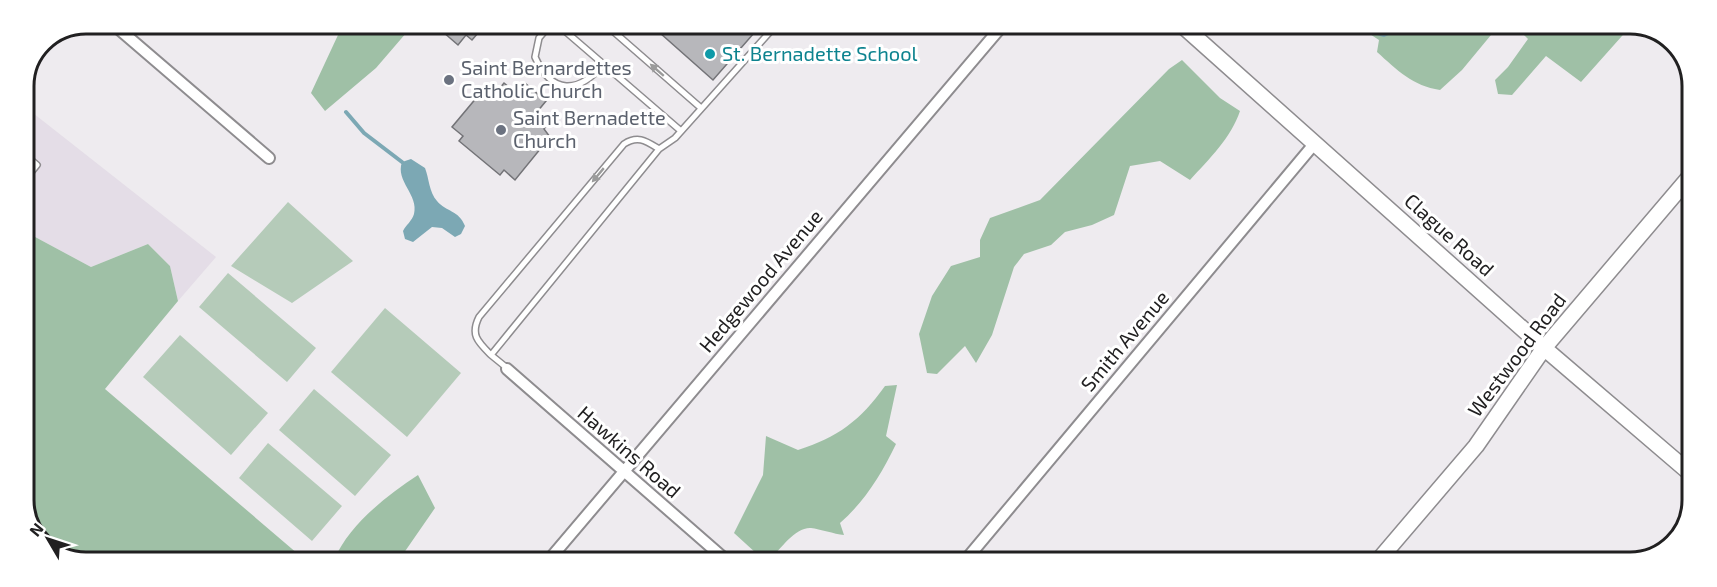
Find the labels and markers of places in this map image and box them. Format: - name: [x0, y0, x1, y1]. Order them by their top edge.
- place label: St. Bernadette School: [722, 41, 917, 65]
- marker: St. Bernadette School: [703, 47, 717, 61]
- place label: Saint Bernardettes Catholic Church: [461, 55, 632, 102]
- marker: Saint Bernardettes Catholic Church: [442, 73, 456, 87]
- place label: Saint Bernadette Church: [513, 105, 666, 152]
- marker: Saint Bernadette Church: [494, 123, 508, 137]

